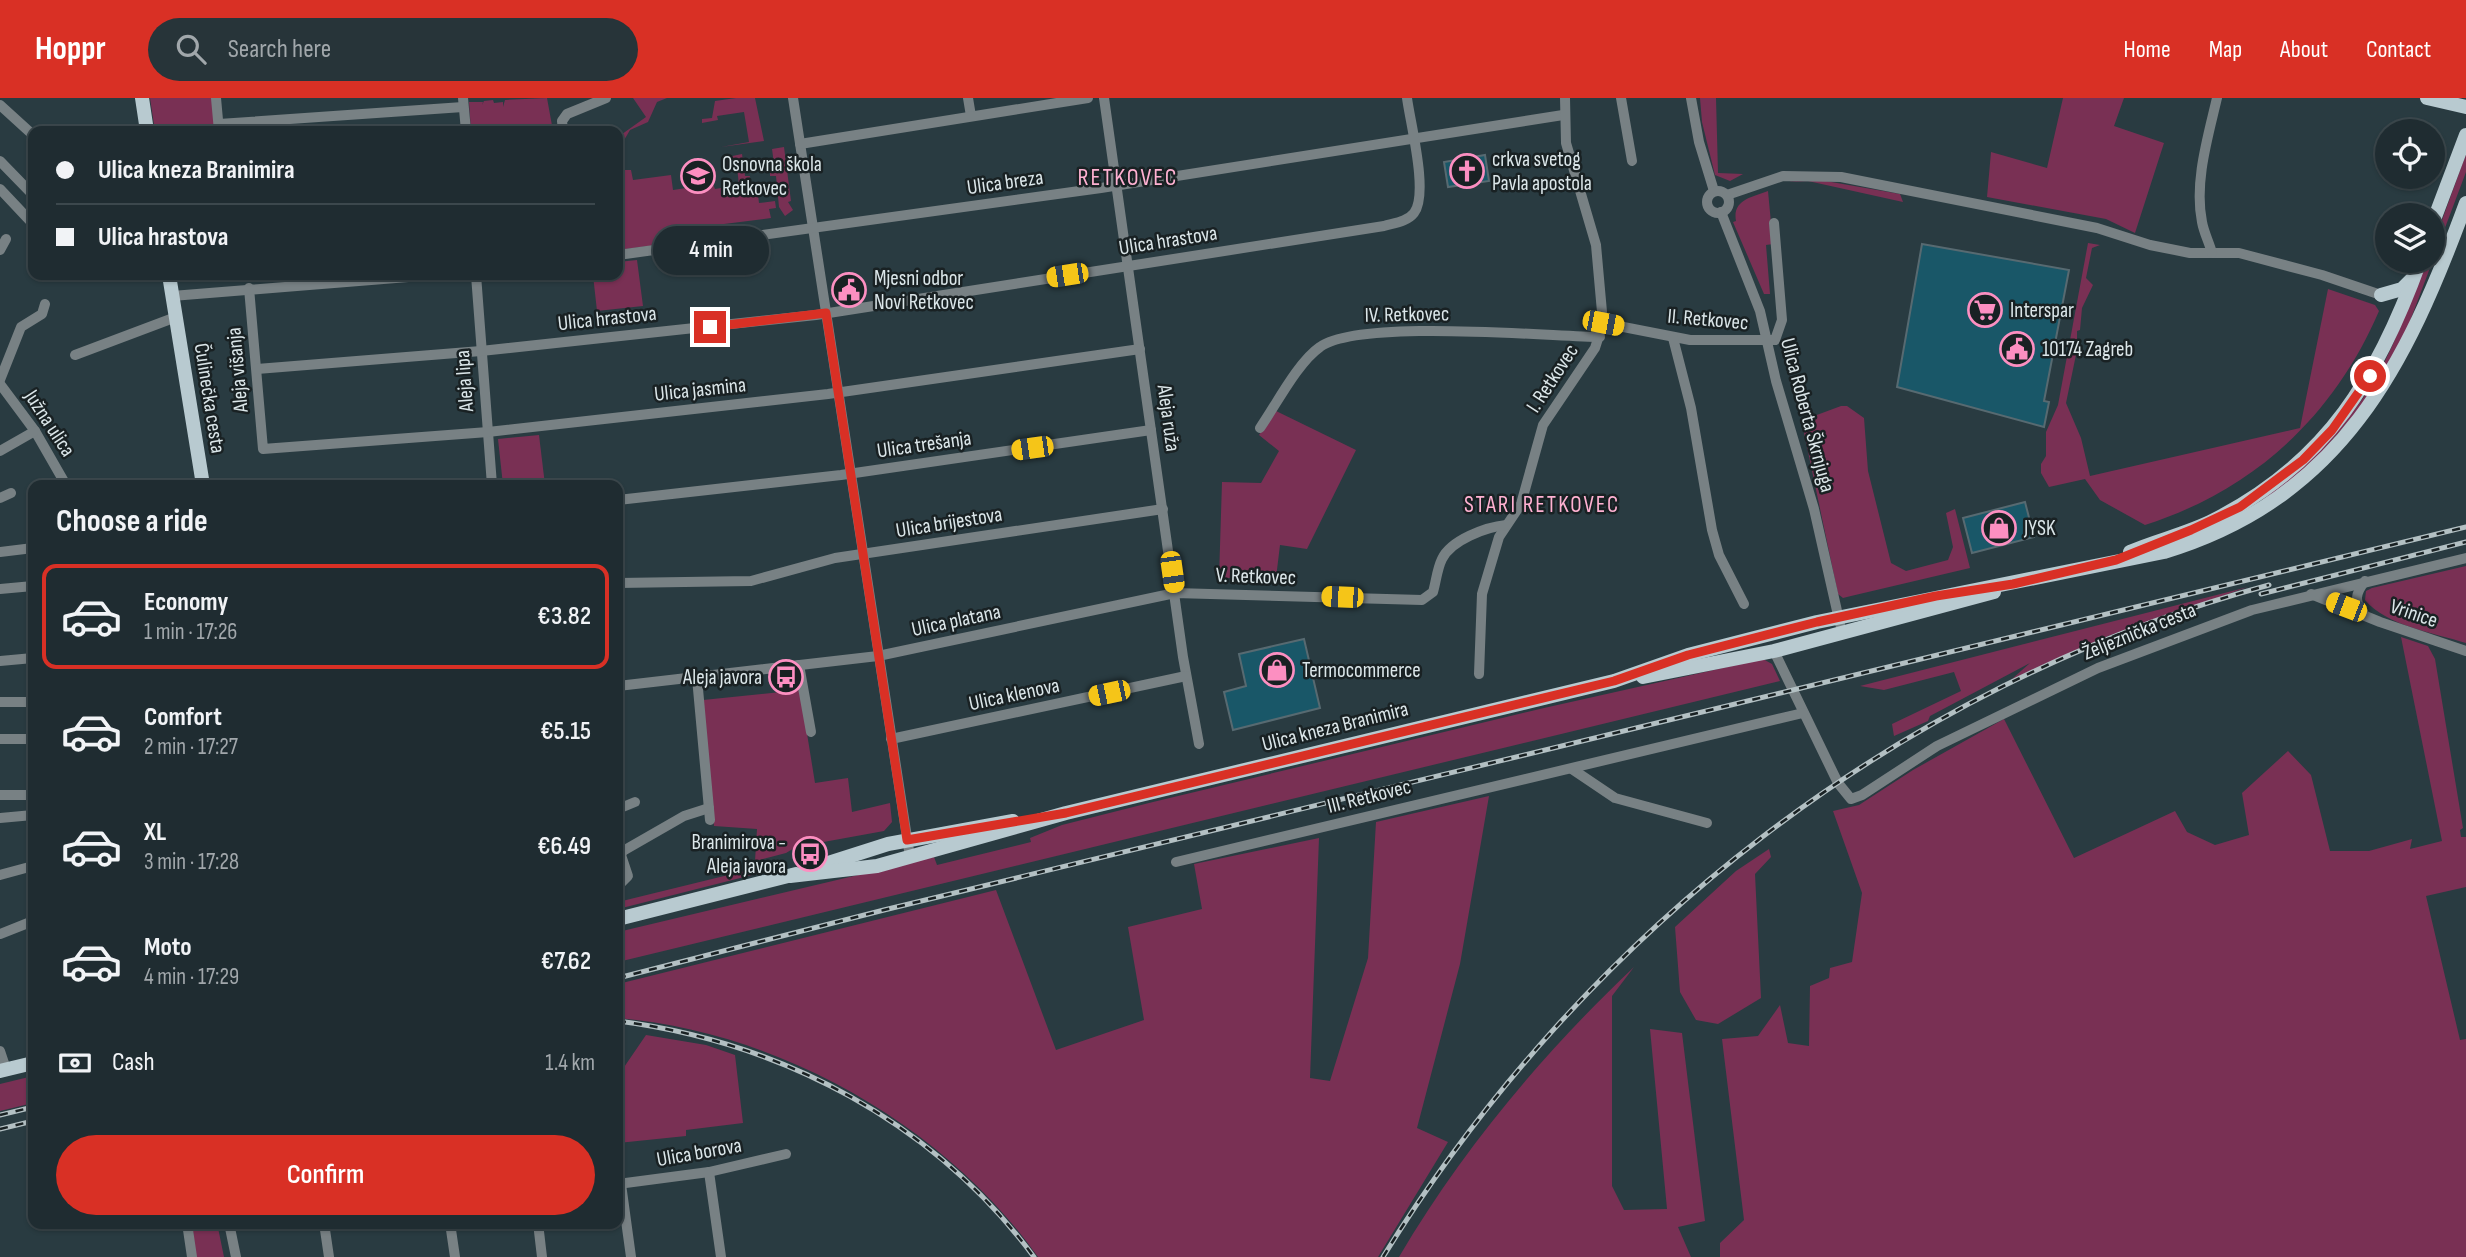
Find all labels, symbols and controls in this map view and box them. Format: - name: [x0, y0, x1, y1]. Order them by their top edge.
- search box: [148, 18, 638, 81]
- text: Hoppr: [35, 29, 106, 69]
- icon: search: [172, 30, 210, 68]
- text: Search here: [228, 34, 331, 65]
- text: Home: [2123, 35, 2171, 64]
- text: Map: [2209, 35, 2242, 64]
- text: About: [2280, 35, 2328, 64]
- text: Contact: [2366, 35, 2431, 64]
- map controls: [2375, 119, 2445, 273]
- button: locate: [2375, 119, 2445, 189]
- place label: crkva svetog Pavla apostola: [1492, 147, 1592, 196]
- place label: Osnovna škola Retkovec: [722, 152, 822, 201]
- church icon: crkva svetog Pavla apostola: [1448, 152, 1486, 190]
- text: Ulica kneza Branimira: [98, 155, 295, 186]
- school or university icon: Osnovna škola Retkovec: [679, 157, 717, 195]
- district label: RETKOVEC: [1078, 163, 1178, 192]
- street label: Ulica breza: [965, 165, 1045, 200]
- button: layers: [2375, 203, 2445, 273]
- street label: Ulica hrastova: [1117, 220, 1219, 261]
- text: Ulica hrastova: [98, 222, 228, 253]
- callout: 4 min: [652, 226, 768, 274]
- text: 4 min: [689, 236, 733, 264]
- car: [1045, 261, 1090, 289]
- place label: Mjesni odbor Novi Retkovec: [874, 266, 974, 315]
- public building icon: Mjesni odbor Novi Retkovec: [830, 271, 868, 309]
- supermarket icon: Interspar: [1966, 291, 2004, 329]
- place label: Interspar: [2010, 298, 2074, 323]
- street label: Ulica hrastova: [556, 301, 658, 336]
- street label: IV. Retkovec: [1364, 301, 1450, 328]
- street label: II. Retkovec: [1666, 304, 1749, 335]
- car: [1581, 309, 1626, 337]
- route end: [694, 311, 726, 343]
- street label: Aleja višanja: [221, 326, 254, 414]
- public building icon: 10174 Zagreb: [1998, 330, 2036, 368]
- street label: Ulica Roberta Škrnjuga: [1775, 335, 1840, 495]
- place label: 10174 Zagreb: [2042, 337, 2133, 362]
- street label: I. Retkovec: [1521, 339, 1584, 417]
- street label: Čulinečka cesta: [188, 341, 231, 455]
- street label: Aleja lipa: [450, 349, 479, 414]
- route start: [2354, 360, 2386, 392]
- street label: Ulica jasmina: [653, 372, 747, 407]
- street label: Aleja ruža: [1151, 382, 1186, 453]
- street label: Južna ulica: [18, 384, 80, 461]
- street label: Ulica trešanja: [875, 426, 973, 463]
- car: [1010, 435, 1055, 461]
- district label: STARI RETKOVEC: [1464, 491, 1620, 519]
- text: Choose a ride: [56, 502, 208, 541]
- street label: Ulica brijestova: [894, 502, 1004, 543]
- shop icon: JYSK: [1980, 509, 2018, 547]
- place label: JYSK: [2023, 516, 2056, 541]
- car: [1159, 550, 1186, 594]
- street label: V. Retkovec: [1215, 563, 1297, 590]
- icon: car: [60, 585, 123, 648]
- car: [1321, 586, 1364, 608]
- text: Economy: [144, 587, 228, 618]
- car: [2323, 590, 2370, 624]
- street label: Vrinice: [2387, 594, 2441, 633]
- street label: Željeznička cesta: [2079, 597, 2200, 666]
- street label: Ulica platana: [909, 599, 1003, 642]
- text: €3.82: [537, 601, 591, 632]
- text: 1 min · 17:26: [144, 618, 237, 646]
- shop icon: Termocommerce: [1258, 651, 1296, 689]
- bus stop icon: Aleja javora: [767, 658, 805, 696]
- place label: Termocommerce: [1302, 658, 1421, 683]
- place label: Aleja javora: [682, 665, 762, 690]
- street label: Ulica klenova: [967, 673, 1062, 716]
- car: [1087, 678, 1132, 708]
- street label: Ulica kneza Branimira: [1259, 696, 1411, 757]
- icon: car: [60, 700, 123, 763]
- text: Comfort: [144, 702, 222, 733]
- text: €5.15: [540, 716, 591, 747]
- text: 2 min · 17:27: [144, 733, 238, 761]
- street label: III. Retkovec: [1325, 774, 1414, 819]
- icon: car: [60, 815, 123, 878]
- text: XL: [144, 817, 166, 848]
- place label: Branimirova - Aleja javora: [691, 830, 786, 879]
- text: €6.49: [537, 831, 591, 862]
- bus stop icon: Branimirova - Aleja javora: [791, 835, 829, 873]
- text: 3 min · 17:28: [144, 848, 239, 876]
- icon: car: [60, 930, 123, 993]
- text: Moto: [144, 932, 192, 963]
- text: €7.62: [541, 946, 591, 977]
- text: 4 min · 17:29: [144, 963, 239, 991]
- icon: cash: [56, 1044, 94, 1082]
- text: Cash: [112, 1047, 155, 1078]
- text: 1.4 km: [545, 1049, 595, 1077]
- street label: Ulica borova: [655, 1133, 743, 1172]
- button: Confirm: [56, 1135, 595, 1215]

